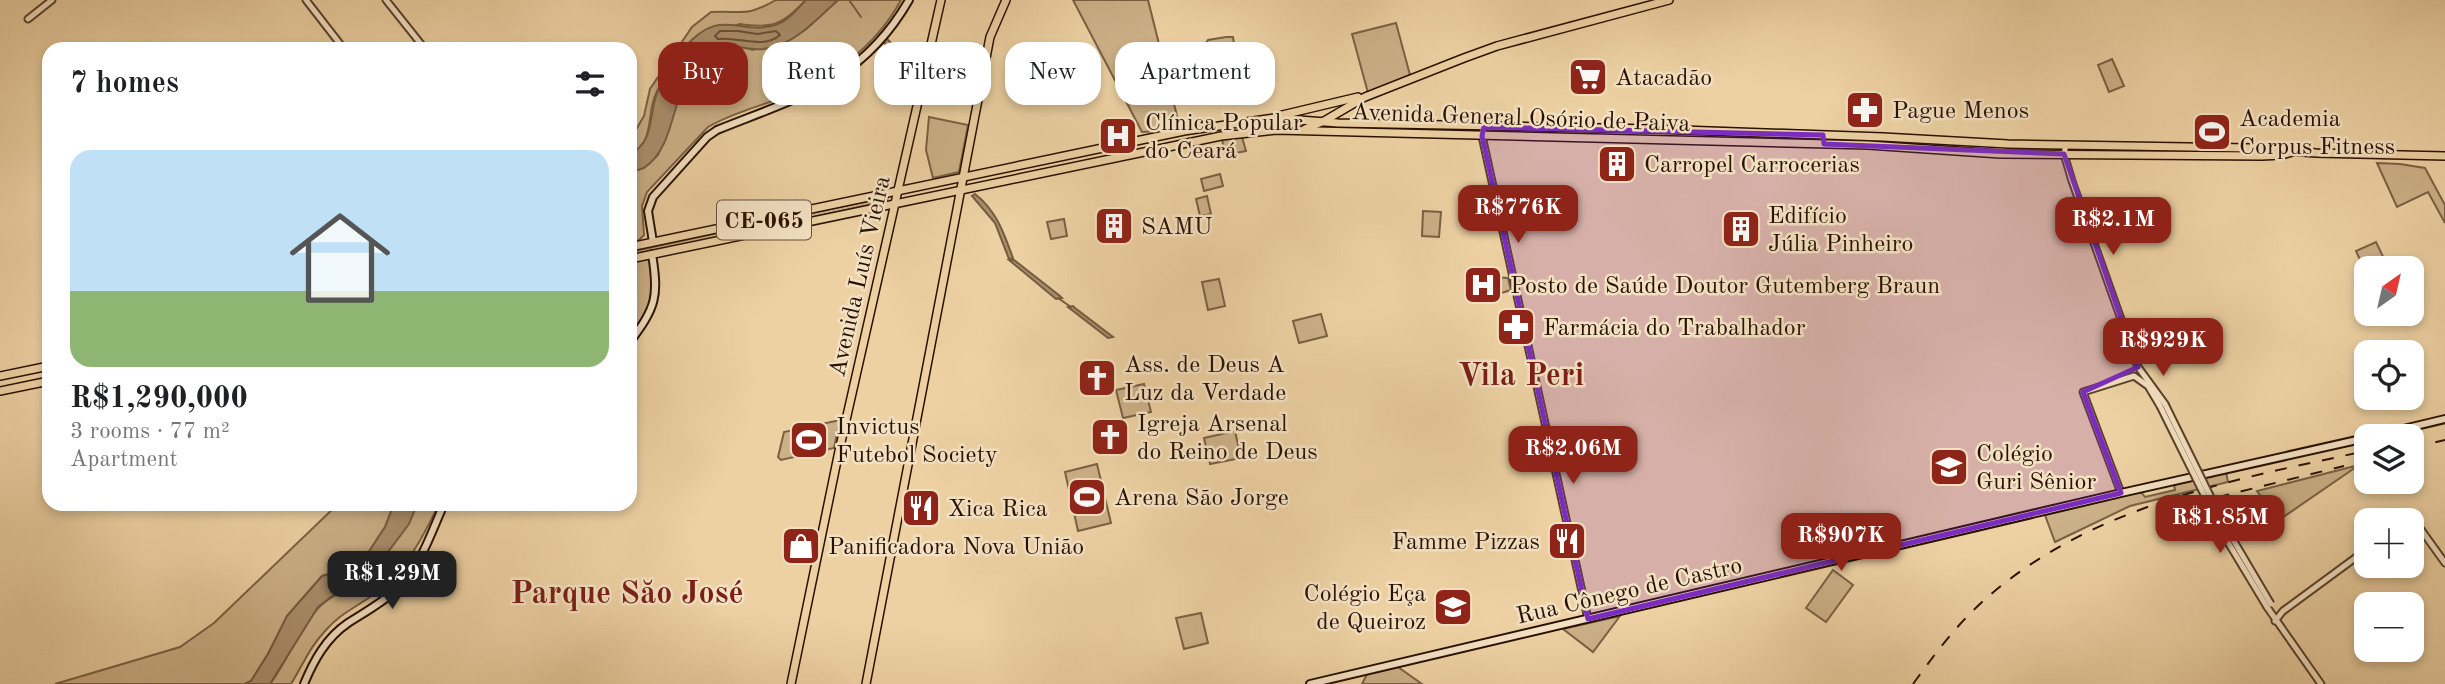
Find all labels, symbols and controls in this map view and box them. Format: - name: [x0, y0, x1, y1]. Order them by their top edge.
- chip: Buy: [658, 42, 748, 105]
- chip: Rent: [762, 42, 860, 105]
- chip: Filters: [874, 42, 991, 105]
- chip: New: [1005, 42, 1101, 105]
- chip: Apartment: [1115, 42, 1275, 105]
- supermarket icon: Atacadão: [1567, 56, 1609, 98]
- icon: filters: [571, 65, 609, 103]
- place label: Atacadão: [1615, 67, 1712, 91]
- text: 7 homes: [70, 69, 179, 99]
- pharmacy icon: Pague Menos: [1844, 89, 1886, 131]
- place label: Pague Menos: [1892, 100, 2029, 124]
- street label: Avenida General Osório de Paiva: [1351, 101, 1691, 137]
- place label: Academia Corpus Fitness: [2239, 108, 2395, 160]
- sports icon: Academia Corpus Fitness: [2191, 111, 2233, 153]
- place label: Clínica Popular do Ceará: [1145, 112, 1303, 164]
- hospital icon: Clínica Popular do Ceará: [1097, 115, 1139, 157]
- building icon: Carropel Carrocerias: [1596, 143, 1638, 185]
- place label: Carropel Carrocerias: [1644, 154, 1860, 178]
- street label: Avenida Luís Vieira: [826, 173, 896, 379]
- pin: R$776K: [1461, 186, 1575, 245]
- icon: home: [277, 195, 403, 321]
- text: R$776K: [1474, 196, 1562, 219]
- pin: R$2.1M: [2056, 198, 2170, 257]
- road number: CE-065: [717, 200, 811, 240]
- building icon: SAMU: [1093, 205, 1135, 247]
- place label: Edifício Júlia Pinheiro: [1768, 205, 1913, 257]
- building icon: Edifício Júlia Pinheiro: [1720, 208, 1762, 250]
- text: R$2.1M: [2071, 208, 2155, 231]
- place label: SAMU: [1141, 216, 1213, 240]
- north arrow: [2354, 256, 2424, 326]
- map controls: [2354, 256, 2424, 662]
- hospital icon: Posto de Saúde Doutor Gutemberg Braun: [1462, 264, 1504, 306]
- place label: Posto de Saúde Doutor Gutemberg Braun: [1510, 275, 1940, 299]
- pharmacy icon: Farmácia do Trabalhador: [1495, 306, 1537, 348]
- place label: Farmácia do Trabalhador: [1543, 317, 1806, 341]
- pin: R$929K: [2106, 318, 2220, 378]
- text: R$929K: [2119, 329, 2207, 352]
- button: locate: [2354, 340, 2424, 410]
- place label: Ass. de Deus A Luz da Verdade: [1124, 354, 1286, 406]
- church icon: Ass. de Deus A Luz da Verdade: [1076, 357, 1118, 399]
- district label: Vila Peri: [1458, 361, 1584, 393]
- text: R$1,290,000: [70, 384, 248, 414]
- place label: Igreja Arsenal do Reino de Deus: [1137, 413, 1318, 465]
- place label: Invictus Futebol Society: [836, 416, 998, 468]
- church icon: Igreja Arsenal do Reino de Deus: [1089, 416, 1131, 458]
- sports icon: Invictus Futebol Society: [788, 419, 830, 461]
- text: 3 rooms · 77 m²: [70, 420, 230, 443]
- button: layers: [2354, 424, 2424, 494]
- pin: R$2.06M: [1508, 426, 1638, 486]
- text: R$2.06M: [1524, 437, 1622, 460]
- place label: Colégio Guri Sênior: [1976, 443, 2096, 495]
- school or university icon: Colégio Guri Sênior: [1928, 446, 1970, 488]
- text: Apartment: [70, 448, 178, 471]
- sports icon: Arena São Jorge: [1066, 476, 1108, 518]
- restaurant icon: Xica Rica: [900, 487, 942, 529]
- place label: Arena São Jorge: [1114, 487, 1289, 511]
- pin: R$1.85M: [2155, 496, 2285, 555]
- place label: Xica Rica: [948, 498, 1048, 522]
- text: R$1.85M: [2171, 506, 2269, 529]
- button: +: [2354, 508, 2424, 578]
- pin: R$907K: [1784, 514, 1898, 573]
- restaurant icon: Famme Pizzas: [1546, 520, 1588, 562]
- text: R$907K: [1797, 524, 1885, 547]
- shop icon: Panificadora Nova União: [780, 525, 822, 567]
- place label: Famme Pizzas: [1391, 531, 1540, 555]
- place label: Panificadora Nova União: [828, 536, 1084, 560]
- pin: R$1.29M: [327, 552, 457, 611]
- street label: Rua Cônego de Castro: [1514, 554, 1745, 630]
- text: R$1.29M: [343, 562, 441, 585]
- district label: Parque Săo José: [510, 579, 744, 611]
- place label: Colégio Eça de Queiroz: [1304, 583, 1426, 635]
- school or university icon: Colégio Eça de Queiroz: [1432, 586, 1474, 628]
- button: −: [2354, 592, 2424, 662]

